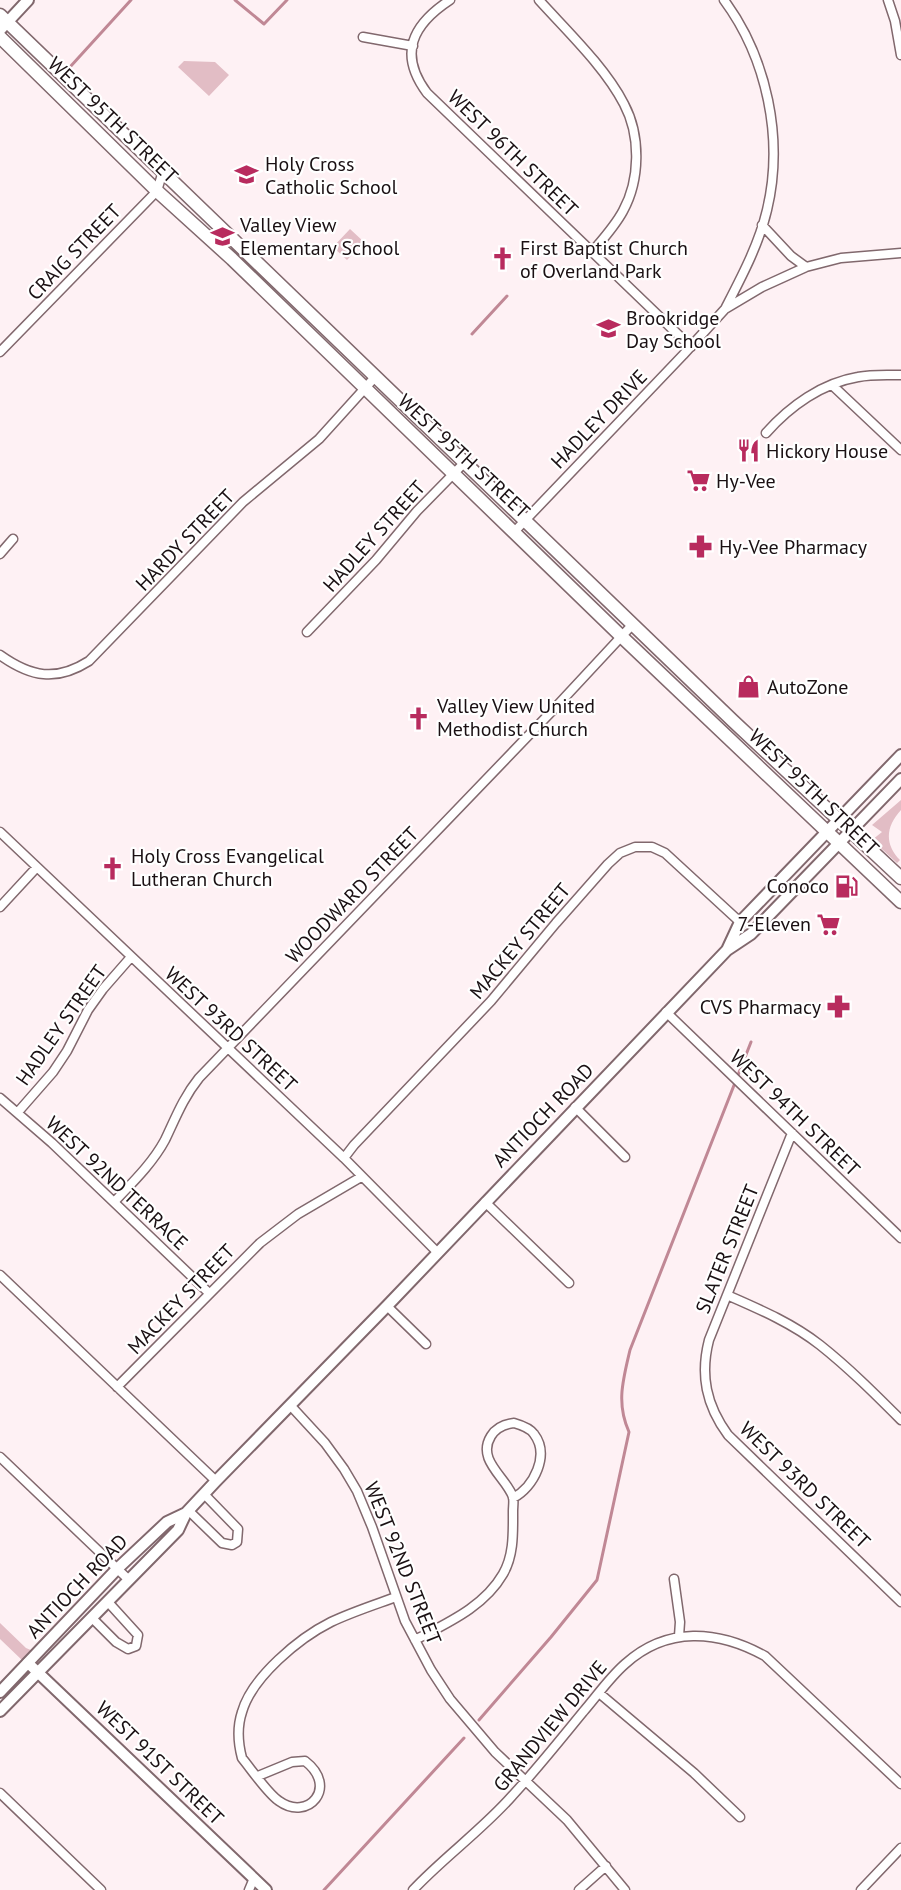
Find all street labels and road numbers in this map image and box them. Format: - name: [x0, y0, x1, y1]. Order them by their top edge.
- street label: WEST 95TH STREET: [42, 51, 184, 189]
- street label: WEST 96TH STREET: [442, 84, 584, 222]
- street label: CRAIG STREET: [22, 198, 126, 306]
- street label: HADLEY DRIVE: [545, 364, 653, 474]
- street label: WEST 95TH STREET: [392, 388, 536, 524]
- street label: HADLEY STREET: [317, 475, 431, 597]
- street label: HARDY STREET: [130, 484, 240, 596]
- street label: WEST 95TH STREET: [743, 723, 885, 861]
- street label: WOODWARD STREET: [280, 821, 424, 969]
- street label: MACKEY STREET: [464, 878, 576, 1004]
- street label: HADLEY STREET: [10, 960, 112, 1090]
- street label: WEST 93RD STREET: [159, 961, 303, 1097]
- street label: WEST 94TH STREET: [724, 1044, 866, 1182]
- street label: ANTIOCH ROAD: [487, 1057, 599, 1173]
- street label: WEST 92ND TERRACE: [40, 1110, 194, 1256]
- street label: SLATER STREET: [689, 1181, 765, 1317]
- street label: MACKEY STREET: [122, 1238, 240, 1360]
- street label: WEST 93RD STREET: [734, 1416, 876, 1554]
- street label: WEST 92ND STREET: [358, 1478, 448, 1648]
- street label: ANTIOCH ROAD: [21, 1528, 133, 1644]
- street label: GRANDVIEW DRIVE: [487, 1655, 613, 1797]
- street label: WEST 91ST STREET: [91, 1695, 229, 1831]

